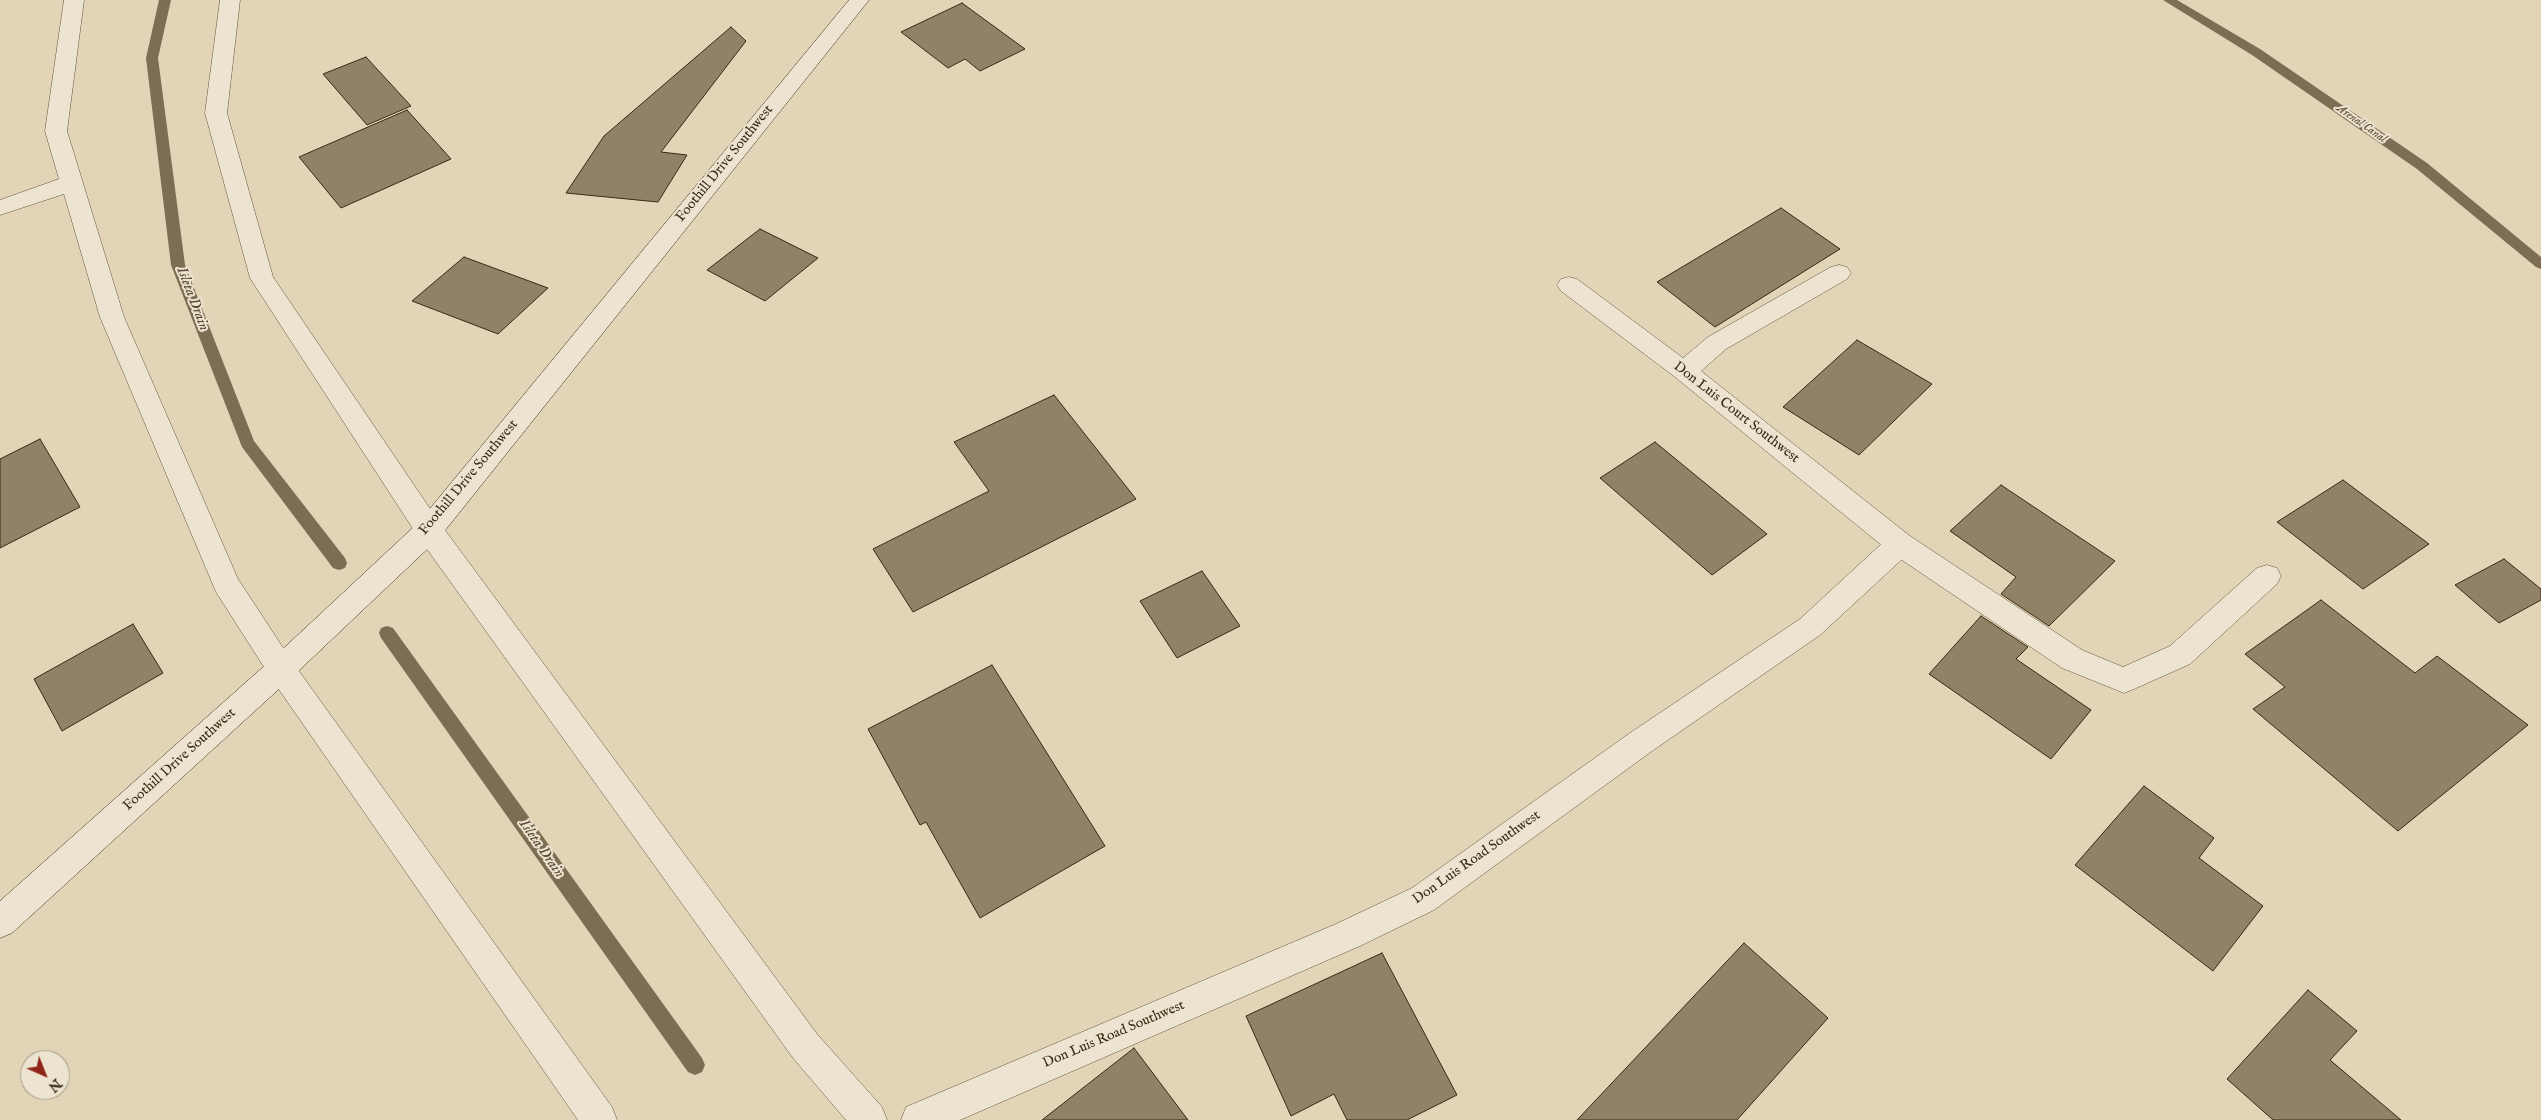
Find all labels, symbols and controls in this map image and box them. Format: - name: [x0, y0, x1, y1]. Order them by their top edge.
- street label: Foothill Drive Southwest: [673, 102, 777, 226]
- water label: Arenal Canal: [2333, 102, 2389, 146]
- water label: Isleta Drain: [172, 265, 212, 333]
- street label: Don Luis Court Southwest: [1670, 359, 1802, 467]
- street label: Foothill Drive Southwest: [416, 417, 522, 539]
- street label: Foothill Drive Southwest: [120, 705, 240, 815]
- street label: Don Luis Road Southwest: [1410, 807, 1544, 909]
- water label: Isleta Drain: [514, 816, 568, 882]
- street label: Don Luis Road Southwest: [1041, 998, 1187, 1072]
- north arrow: [20, 1050, 70, 1100]
- text: N: [44, 1074, 65, 1096]

